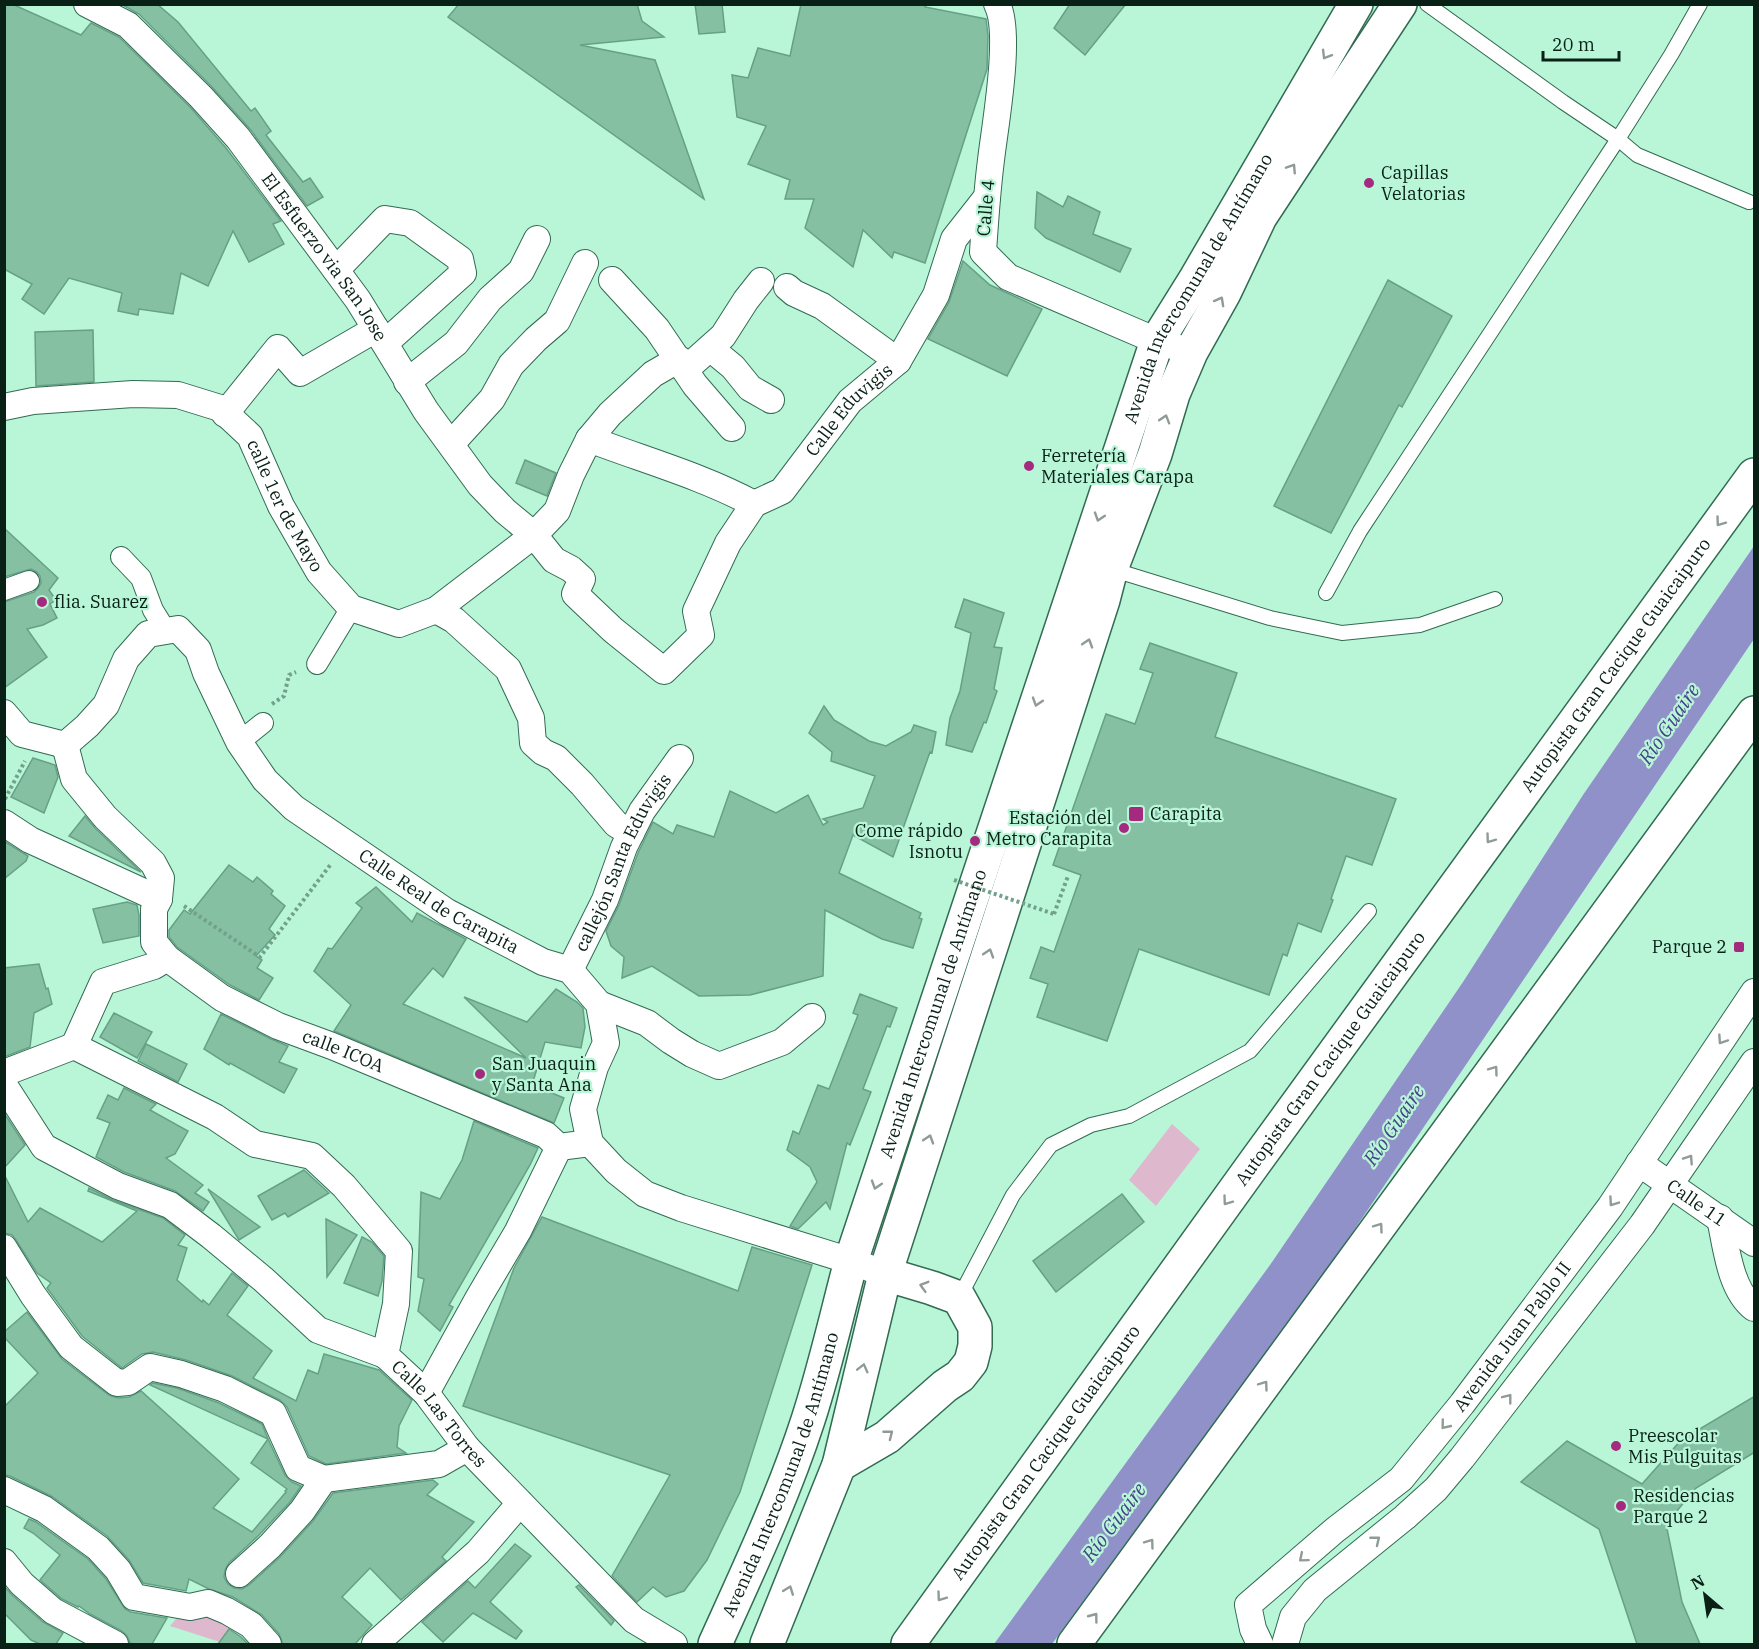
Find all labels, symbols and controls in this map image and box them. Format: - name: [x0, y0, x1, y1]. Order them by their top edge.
- scale bar: [1543, 24, 1620, 62]
- text: 20 m: [1552, 33, 1595, 56]
- one-way arrow: [1322, 49, 1334, 59]
- street label: Avenida Intercomunal de Antímano: [1118, 149, 1277, 426]
- place label: Capillas Velatorias: [1381, 161, 1465, 205]
- one-way arrow: [1285, 164, 1296, 175]
- street label: El Esfuerzo via San Jose: [257, 168, 392, 345]
- marker: Capillas Velatorias: [1362, 176, 1376, 190]
- street label: Calle 4: [972, 179, 999, 237]
- one-way arrow: [1213, 297, 1224, 307]
- street label: Calle Eduvigis: [800, 358, 897, 461]
- one-way arrow: [1158, 414, 1170, 425]
- street label: calle 1er de Mayo: [242, 436, 329, 576]
- place label: Ferretería Materiales Carapa: [1041, 444, 1194, 488]
- marker: Ferretería Materiales Carapa: [1022, 459, 1036, 473]
- one-way arrow: [1094, 511, 1106, 521]
- one-way arrow: [1716, 516, 1727, 527]
- street label: Autopista Gran Cacique Guaicaipuro: [1516, 533, 1716, 797]
- place label: flia. Suarez: [54, 590, 148, 613]
- marker: flia. Suarez: [35, 595, 49, 609]
- one-way arrow: [1081, 638, 1093, 649]
- water label: Río Guaire: [1631, 678, 1706, 770]
- one-way arrow: [1032, 696, 1045, 706]
- street label: callejón Santa Eduvigis: [569, 769, 676, 955]
- place label: Carapita: [1150, 802, 1222, 825]
- marker: Carapita: [1127, 805, 1145, 823]
- place label: Estación del Metro Carapita: [986, 806, 1112, 850]
- place label: Come rápido Isnotu: [855, 819, 963, 863]
- marker: Estación del Metro Carapita: [1117, 821, 1131, 835]
- one-way arrow: [1486, 833, 1497, 844]
- marker: Come rápido Isnotu: [968, 834, 982, 848]
- street label: Calle Real de Carapita: [354, 843, 523, 959]
- street label: Avenida Intercomunal de Antímano: [874, 866, 991, 1161]
- street label: Autopista Gran Cacique Guaicaipuro: [1230, 926, 1430, 1190]
- place label: Parque 2: [1652, 935, 1727, 958]
- marker: Parque 2: [1732, 940, 1746, 954]
- one-way arrow: [981, 948, 994, 959]
- street label: calle ICOA: [299, 1024, 388, 1078]
- one-way arrow: [1718, 1034, 1729, 1045]
- place label: San Juaquin y Santa Ana: [492, 1052, 596, 1096]
- one-way arrow: [1487, 1065, 1498, 1076]
- marker: San Juaquin y Santa Ana: [473, 1067, 487, 1081]
- water label: Río Guaire: [1356, 1079, 1431, 1171]
- one-way arrow: [922, 1134, 934, 1145]
- one-way arrow: [1682, 1154, 1693, 1165]
- street label: Calle 11: [1662, 1174, 1731, 1231]
- one-way arrow: [871, 1179, 884, 1190]
- one-way arrow: [1223, 1194, 1234, 1205]
- one-way arrow: [1609, 1195, 1620, 1206]
- one-way arrow: [1372, 1223, 1383, 1234]
- street label: Avenida Juan Pablo II: [1448, 1257, 1576, 1416]
- one-way arrow: [919, 1281, 930, 1293]
- street label: Autopista Gran Cacique Guaicaipuro: [946, 1320, 1145, 1584]
- street label: Avenida Intercomunal de Antímano: [717, 1330, 843, 1621]
- street label: Calle Las Torres: [387, 1355, 492, 1472]
- one-way arrow: [856, 1363, 869, 1373]
- one-way arrow: [1257, 1381, 1268, 1392]
- one-way arrow: [1501, 1394, 1512, 1405]
- one-way arrow: [1441, 1418, 1452, 1429]
- place label: Preescolar Mis Pulguitas: [1628, 1424, 1742, 1468]
- one-way arrow: [882, 1430, 893, 1441]
- marker: Preescolar Mis Pulguitas: [1609, 1439, 1623, 1453]
- water label: Río Guaire: [1075, 1477, 1152, 1567]
- place label: Residencias Parque 2: [1633, 1484, 1735, 1528]
- marker: Residencias Parque 2: [1614, 1499, 1628, 1513]
- one-way arrow: [1369, 1537, 1380, 1548]
- one-way arrow: [1142, 1538, 1153, 1549]
- one-way arrow: [1299, 1550, 1310, 1561]
- north arrow: [1675, 1565, 1735, 1625]
- text: N: [1687, 1570, 1708, 1594]
- one-way arrow: [782, 1585, 794, 1596]
- one-way arrow: [937, 1591, 948, 1602]
- one-way arrow: [1087, 1613, 1098, 1624]

